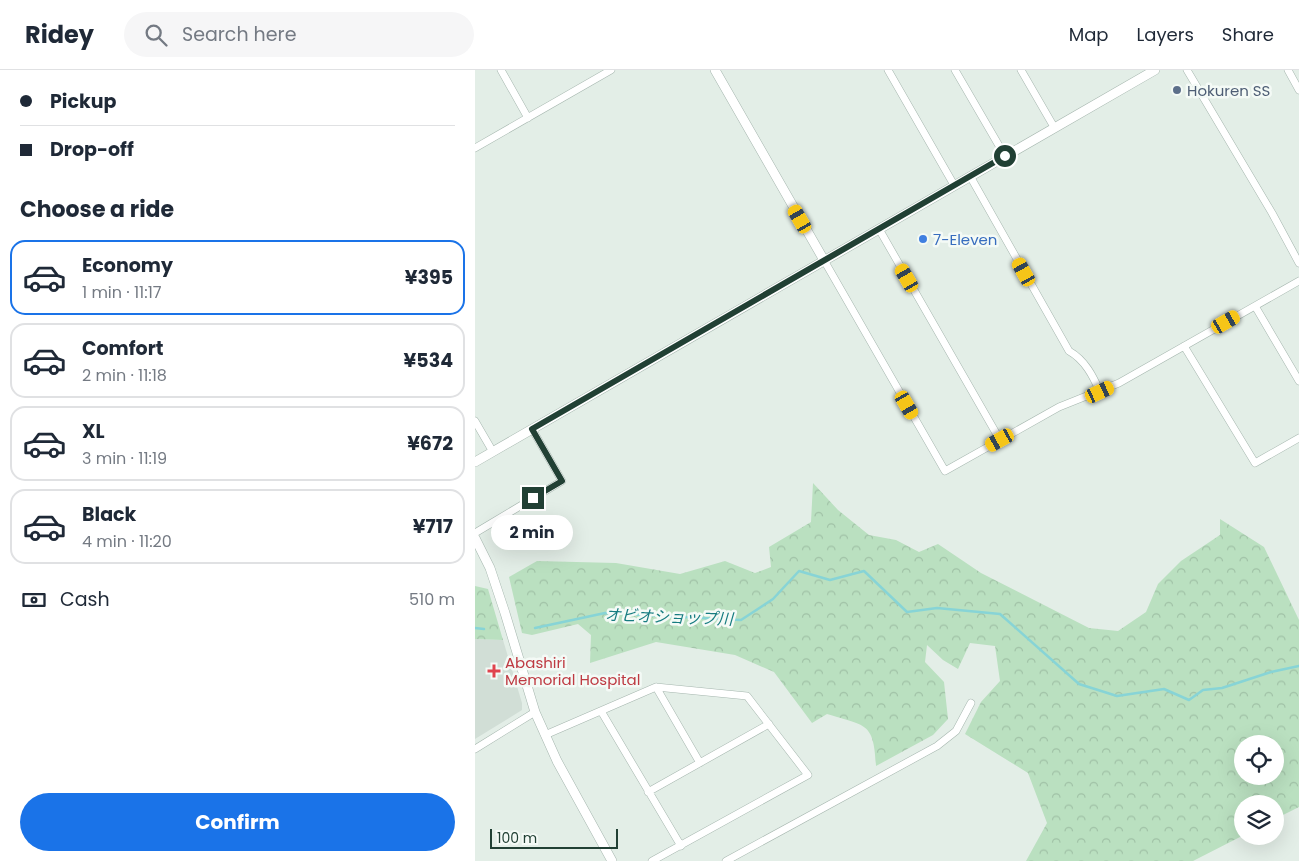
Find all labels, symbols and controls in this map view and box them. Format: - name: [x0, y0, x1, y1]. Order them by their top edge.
- search box: [124, 12, 474, 57]
- text: Ridey: [25, 18, 94, 51]
- icon: search: [142, 21, 170, 49]
- text: Search here: [182, 21, 296, 48]
- text: Map: [1069, 22, 1109, 47]
- text: Layers: [1137, 22, 1194, 47]
- text: Share: [1222, 22, 1274, 47]
- place label: Hokuren SS: [1187, 80, 1270, 101]
- marker: Hokuren SS: [1171, 84, 1183, 96]
- text: Pickup: [50, 88, 116, 115]
- text: Drop-off: [50, 136, 134, 163]
- route start: [994, 145, 1016, 167]
- text: Choose a ride: [20, 194, 174, 225]
- car: [786, 202, 813, 236]
- place label: 7-Eleven: [933, 229, 997, 250]
- marker: 7-Eleven: [917, 233, 929, 245]
- text: Economy: [82, 252, 173, 279]
- icon: car: [22, 255, 67, 300]
- car: [1010, 255, 1037, 289]
- car: [893, 261, 920, 295]
- text: ¥395: [405, 264, 453, 291]
- text: 1 min · 11:17: [82, 281, 162, 304]
- car: [1209, 308, 1242, 336]
- text: Comfort: [82, 335, 164, 362]
- icon: car: [22, 338, 67, 383]
- text: ¥534: [404, 347, 453, 374]
- text: 2 min · 11:18: [82, 364, 167, 387]
- car: [1083, 379, 1116, 405]
- car: [893, 388, 920, 422]
- text: XL: [82, 418, 105, 445]
- icon: car: [22, 421, 67, 466]
- car: [983, 426, 1016, 454]
- text: ¥672: [407, 430, 453, 457]
- text: 3 min · 11:19: [82, 447, 167, 470]
- route end: [522, 487, 544, 509]
- text: Black: [82, 501, 136, 528]
- icon: car: [22, 504, 67, 549]
- text: ¥717: [413, 513, 453, 540]
- callout: 2 min: [492, 516, 574, 550]
- text: 2 min: [510, 521, 554, 544]
- text: 4 min · 11:20: [82, 530, 172, 553]
- icon: cash: [20, 586, 48, 614]
- text: Cash: [60, 586, 110, 613]
- text: 510 m: [409, 588, 455, 611]
- water label: オビオショップ川: [605, 603, 735, 631]
- place label: Abashiri Memorial Hospital: [505, 652, 640, 690]
- marker: Abashiri Memorial Hospital: [487, 664, 501, 678]
- map controls: [1234, 735, 1284, 845]
- button: locate: [1234, 735, 1284, 785]
- button: Confirm: [20, 793, 455, 851]
- button: layers: [1234, 795, 1284, 845]
- scale bar: [490, 826, 617, 849]
- text: 100 m: [497, 828, 537, 848]

